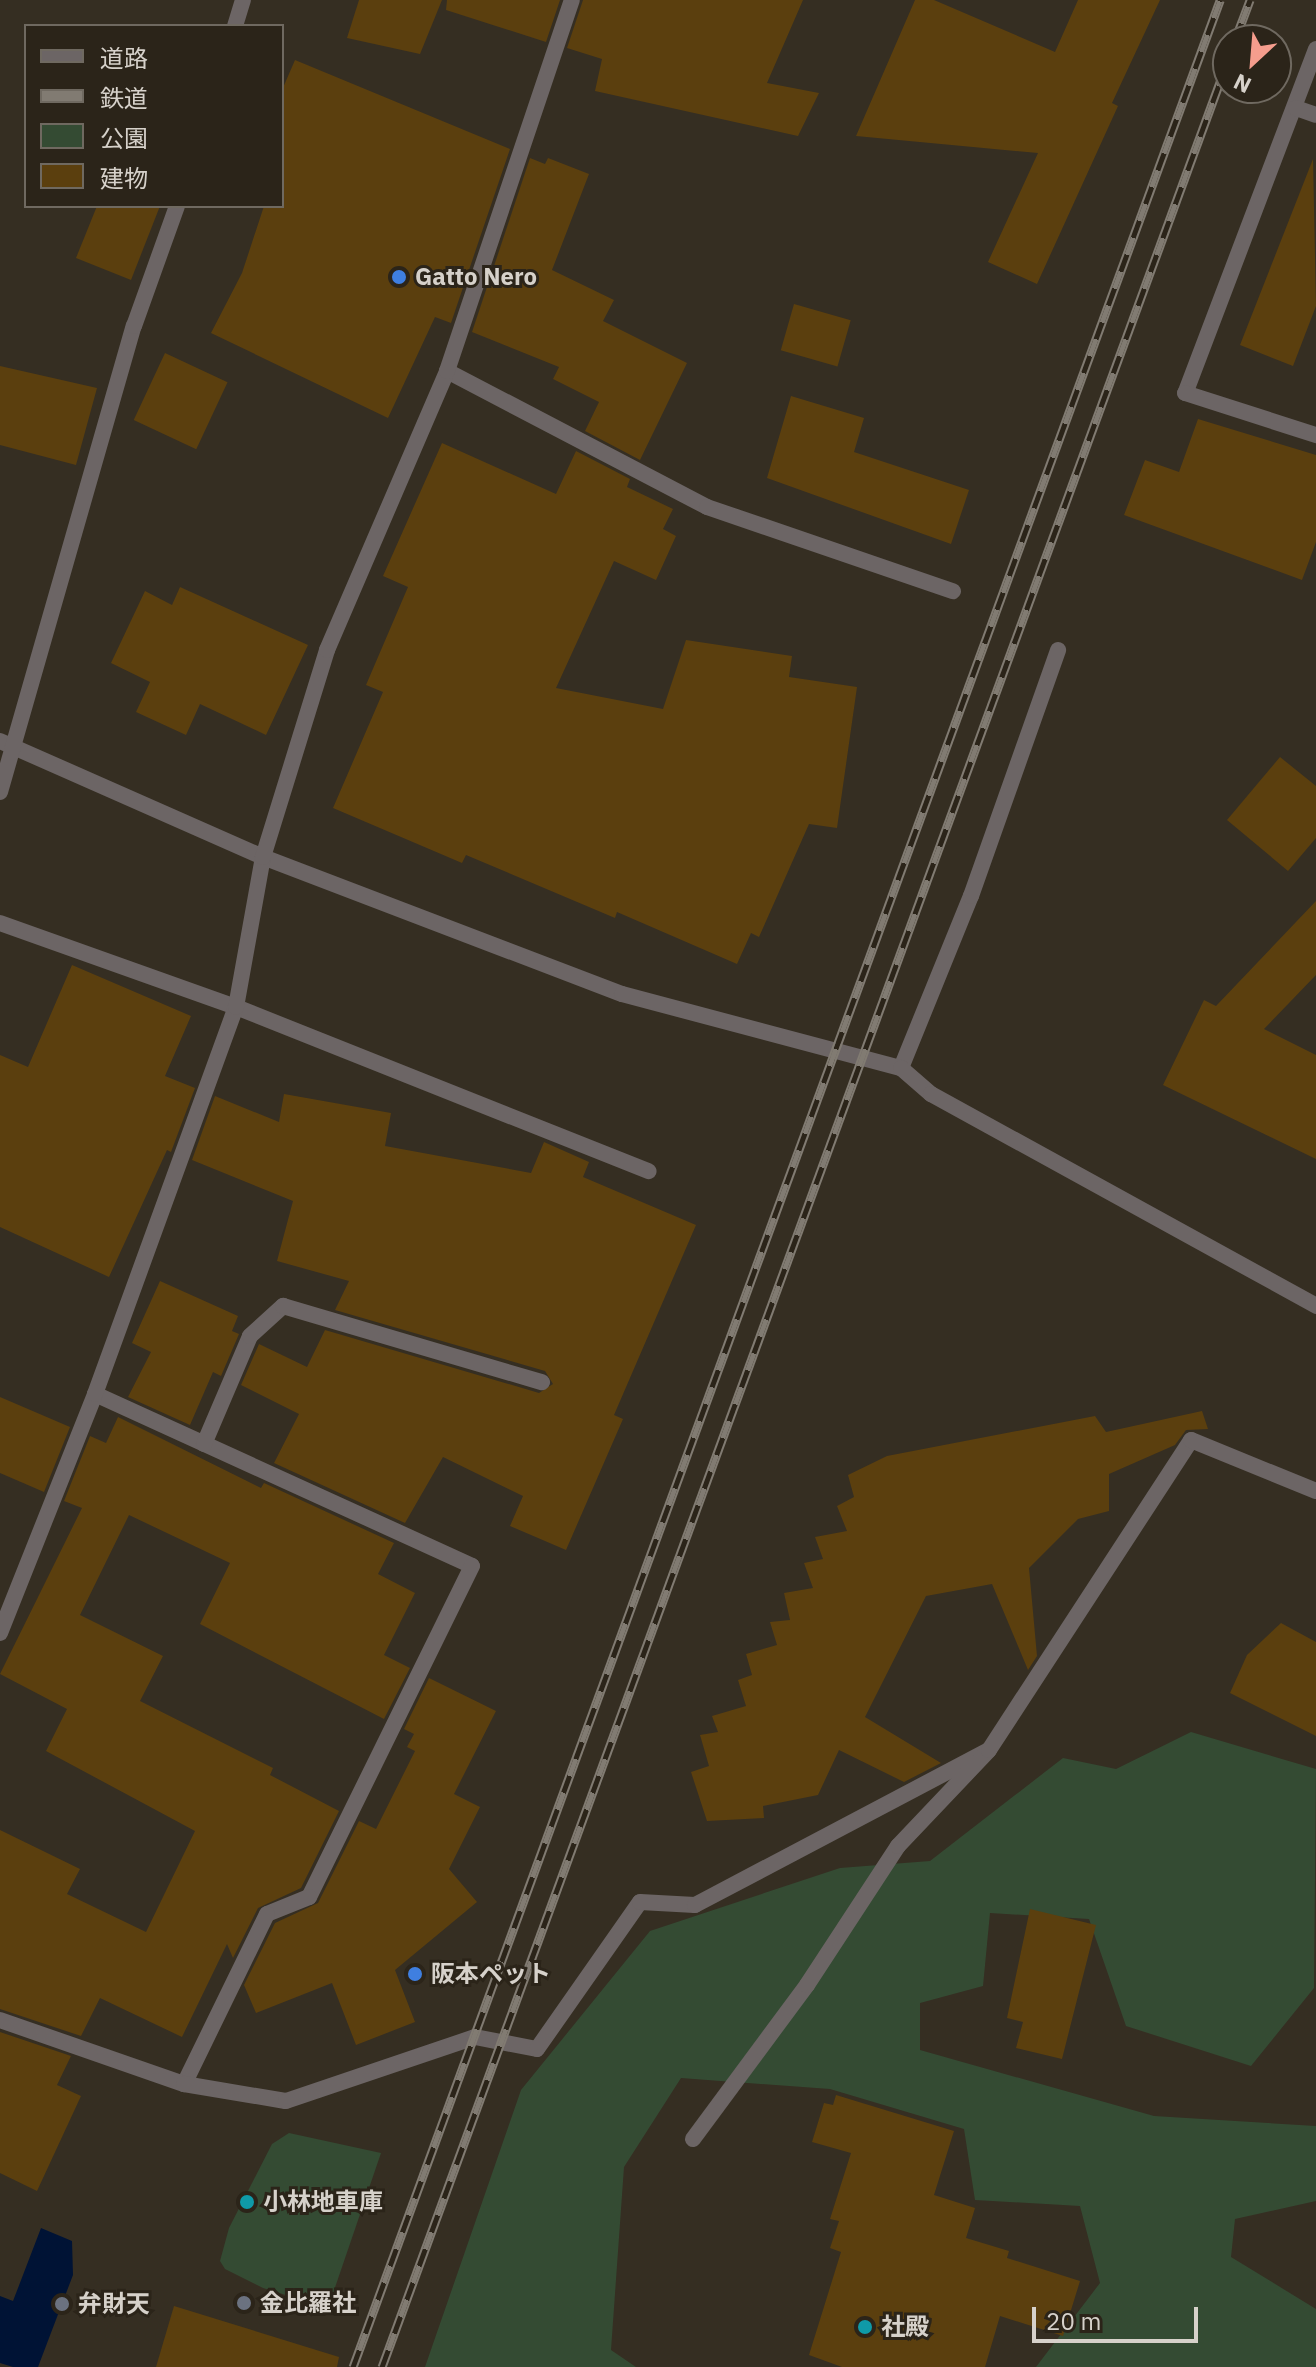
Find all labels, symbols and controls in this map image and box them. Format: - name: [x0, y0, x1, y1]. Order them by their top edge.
- legend: [24, 24, 284, 208]
- north arrow: [1212, 24, 1292, 104]
- text: 道路: [100, 42, 148, 74]
- text: N: [1229, 68, 1256, 101]
- text: 鉄道: [100, 82, 148, 114]
- text: 公園: [100, 122, 148, 154]
- text: 建物: [100, 162, 148, 194]
- place label: Gatto Nero: [415, 263, 537, 291]
- marker: Gatto Nero: [390, 268, 408, 286]
- place label: 阪本ペット: [431, 1960, 551, 1988]
- marker: 阪本ペット: [406, 1965, 424, 1983]
- place label: 小林地車庫: [263, 2188, 383, 2216]
- marker: 小林地車庫: [238, 2193, 256, 2211]
- place label: 金比羅社: [260, 2289, 356, 2317]
- place label: 弁財天: [78, 2290, 150, 2318]
- scale bar: [1036, 2291, 1202, 2341]
- marker: 金比羅社: [235, 2294, 253, 2312]
- marker: 弁財天: [53, 2295, 71, 2313]
- text: 20 m: [1046, 2305, 1101, 2337]
- place label: 社殿: [881, 2313, 929, 2341]
- marker: 社殿: [856, 2318, 874, 2336]

